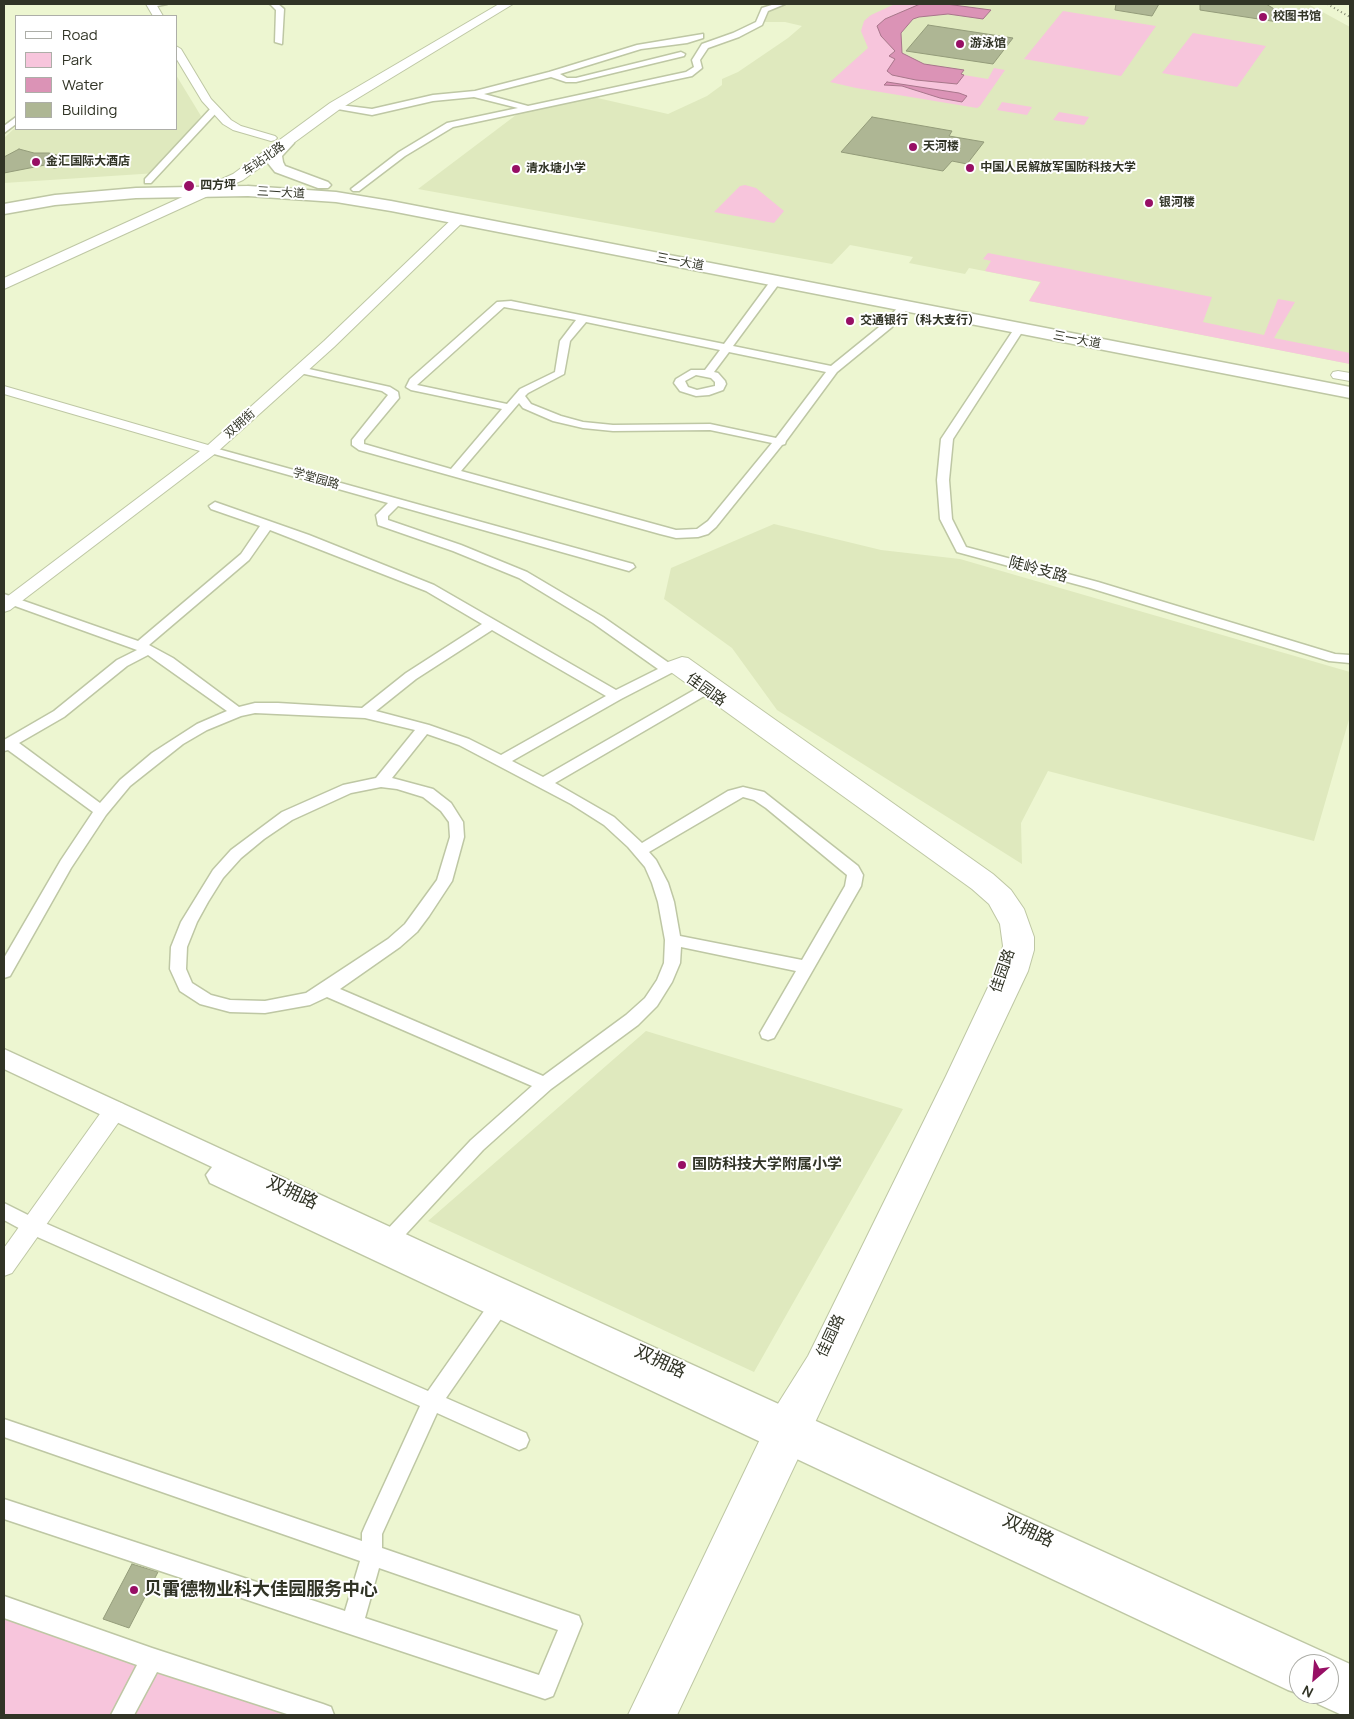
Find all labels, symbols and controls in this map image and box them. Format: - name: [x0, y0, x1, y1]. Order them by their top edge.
- place label: 校图书馆: [1273, 10, 1321, 24]
- marker: 校图书馆: [1257, 11, 1269, 23]
- legend: [15, 15, 178, 130]
- text: Road: [62, 24, 98, 45]
- place label: 游泳馆: [970, 37, 1006, 51]
- marker: 游泳馆: [954, 38, 966, 50]
- text: Park: [62, 49, 92, 70]
- text: Water: [62, 74, 104, 95]
- text: Building: [62, 99, 117, 120]
- street label: 车站北路: [240, 139, 288, 179]
- place label: 天河楼: [923, 140, 959, 154]
- marker: 天河楼: [907, 141, 919, 153]
- place label: 金汇国际大酒店: [46, 155, 130, 169]
- marker: 金汇国际大酒店: [30, 156, 42, 168]
- place label: 中国人民解放军国防科技大学: [980, 161, 1136, 175]
- place label: 清水塘小学: [526, 162, 586, 176]
- marker: 中国人民解放军国防科技大学: [964, 162, 976, 174]
- marker: 清水塘小学: [510, 163, 522, 175]
- marker: 四方坪: [182, 179, 196, 193]
- place label: 四方坪: [200, 179, 236, 193]
- street label: 三一大道: [257, 185, 305, 201]
- place label: 银河楼: [1159, 196, 1195, 210]
- marker: 银河楼: [1143, 197, 1155, 209]
- street label: 三一大道: [655, 250, 705, 274]
- place label: 交通银行（科大支行）: [860, 314, 980, 328]
- marker: 交通银行（科大支行）: [844, 315, 856, 327]
- street label: 三一大道: [1052, 328, 1102, 352]
- street label: 双拥街: [222, 407, 258, 441]
- street label: 学堂园路: [291, 465, 341, 493]
- street label: 陡岭支路: [1007, 554, 1069, 586]
- street label: 佳园路: [683, 669, 729, 711]
- street label: 佳园路: [987, 947, 1019, 995]
- place label: 国防科技大学附属小学: [692, 1156, 842, 1174]
- marker: 国防科技大学附属小学: [676, 1159, 688, 1171]
- street label: 双拥路: [263, 1172, 321, 1214]
- street label: 佳园路: [813, 1312, 849, 1360]
- street label: 双拥路: [631, 1341, 689, 1383]
- street label: 双拥路: [999, 1510, 1057, 1552]
- place label: 贝雷德物业科大佳园服务中心: [144, 1579, 378, 1601]
- marker: 贝雷德物业科大佳园服务中心: [128, 1584, 140, 1596]
- north arrow: [1289, 1654, 1339, 1704]
- text: N: [1299, 1681, 1316, 1703]

